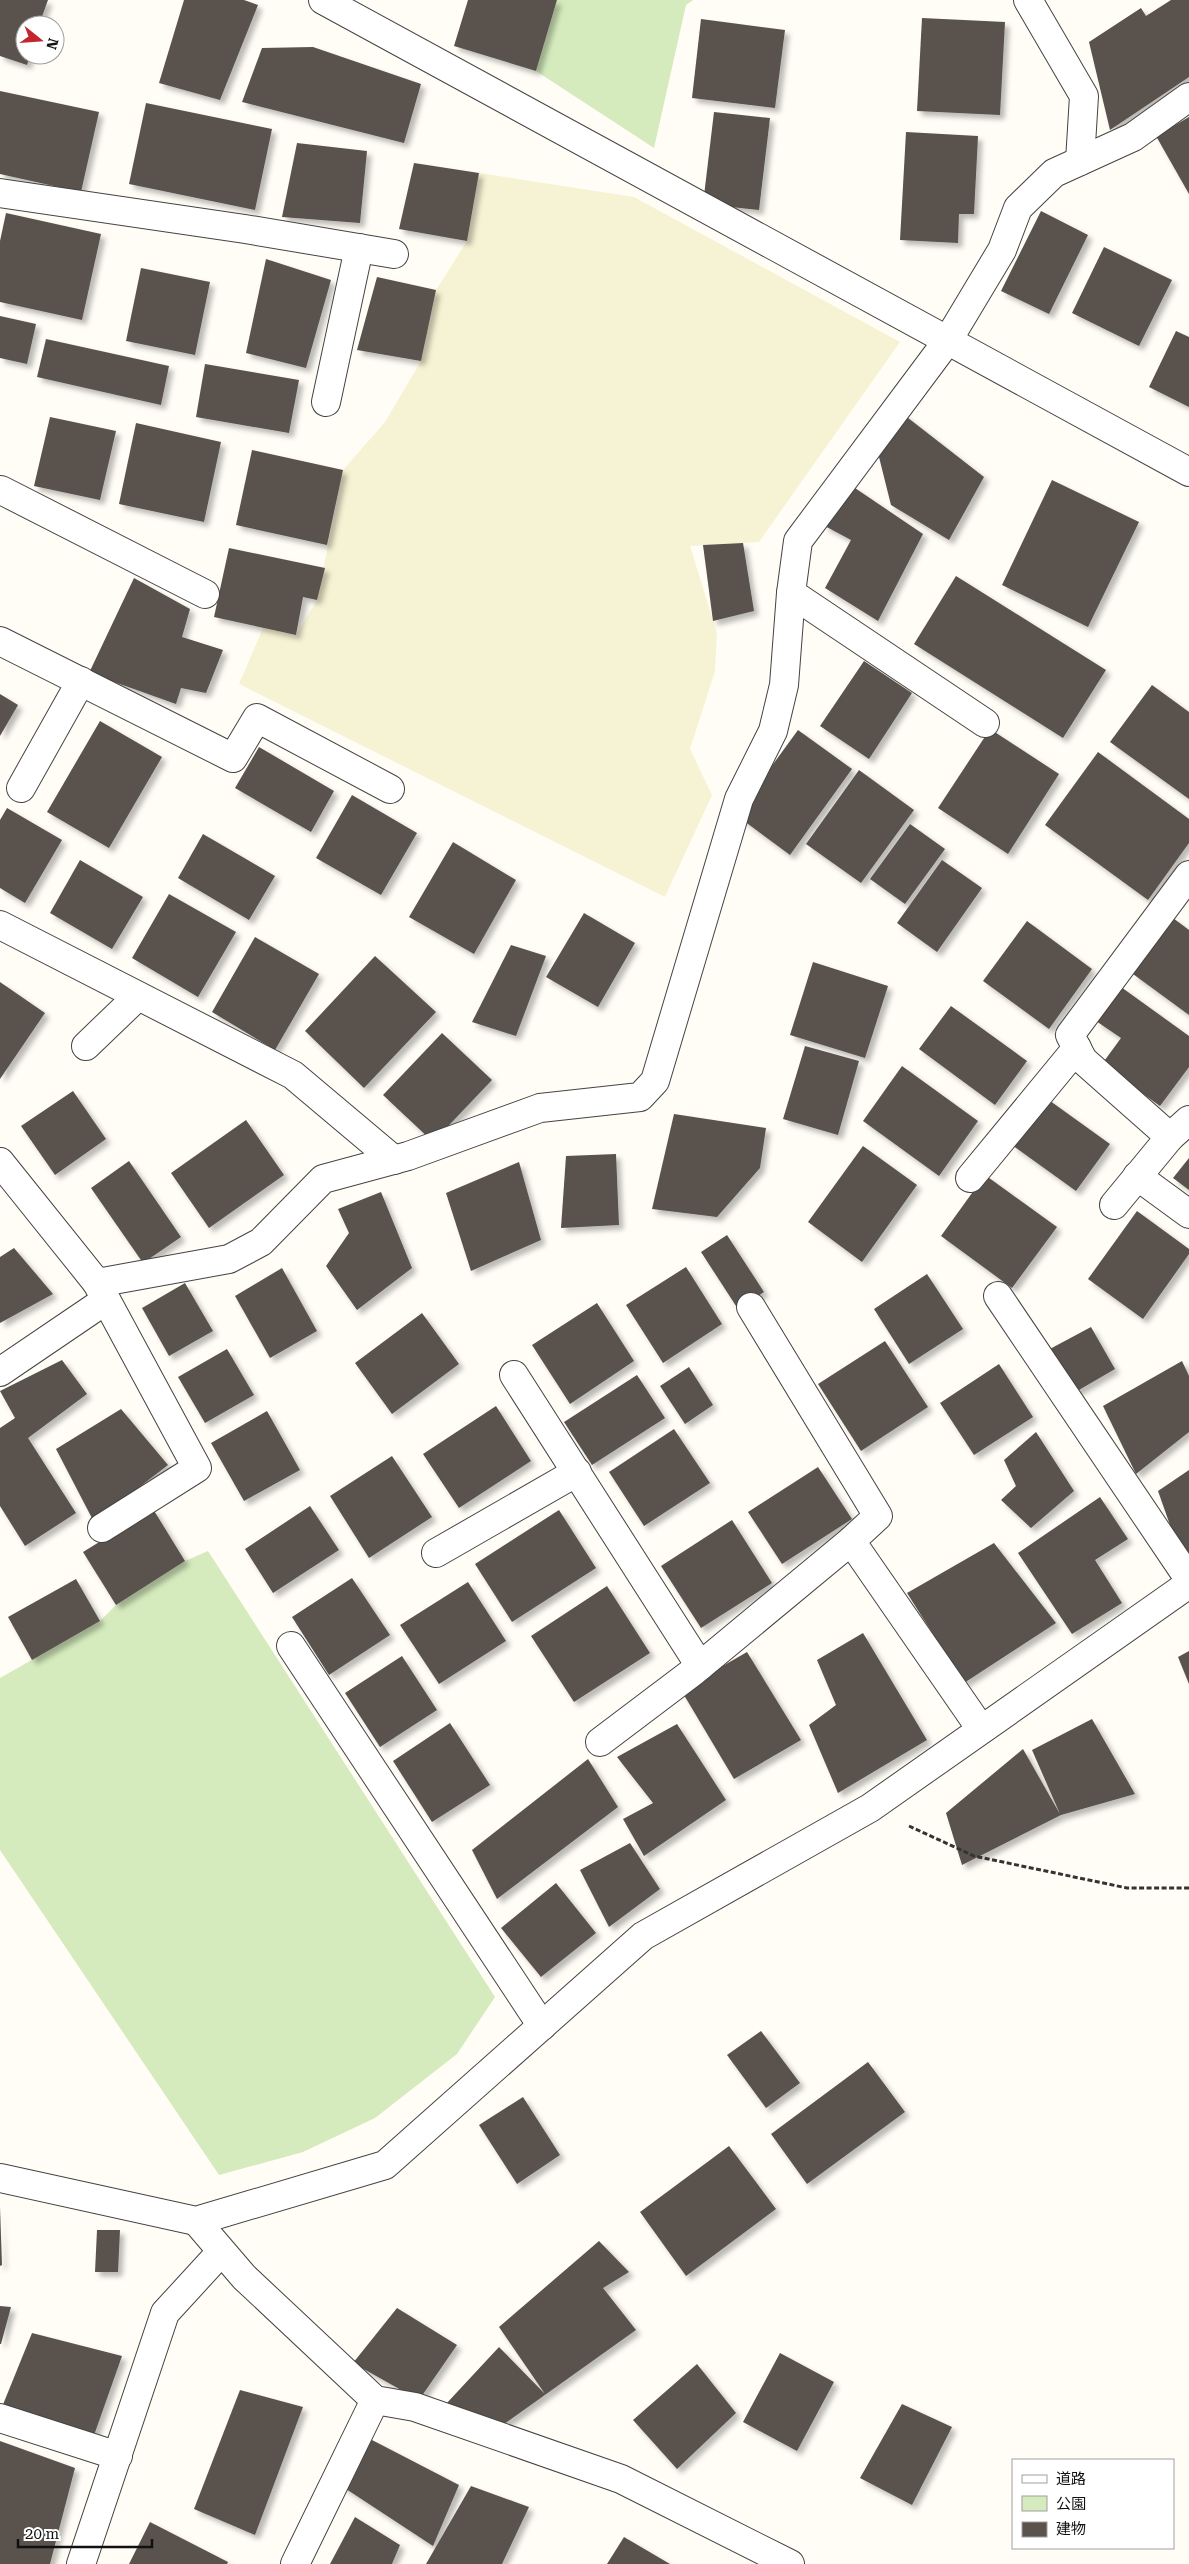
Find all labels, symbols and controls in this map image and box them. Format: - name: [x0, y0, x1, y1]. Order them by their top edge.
- north arrow: [15, 15, 65, 65]
- text: N: [43, 36, 62, 52]
- legend: [1012, 2459, 1174, 2549]
- text: 道路: [1056, 2470, 1086, 2488]
- text: 公園: [1056, 2495, 1086, 2513]
- scale bar: [18, 2516, 151, 2548]
- text: 建物: [1056, 2520, 1086, 2538]
- text: 20 m: [25, 2525, 60, 2543]

